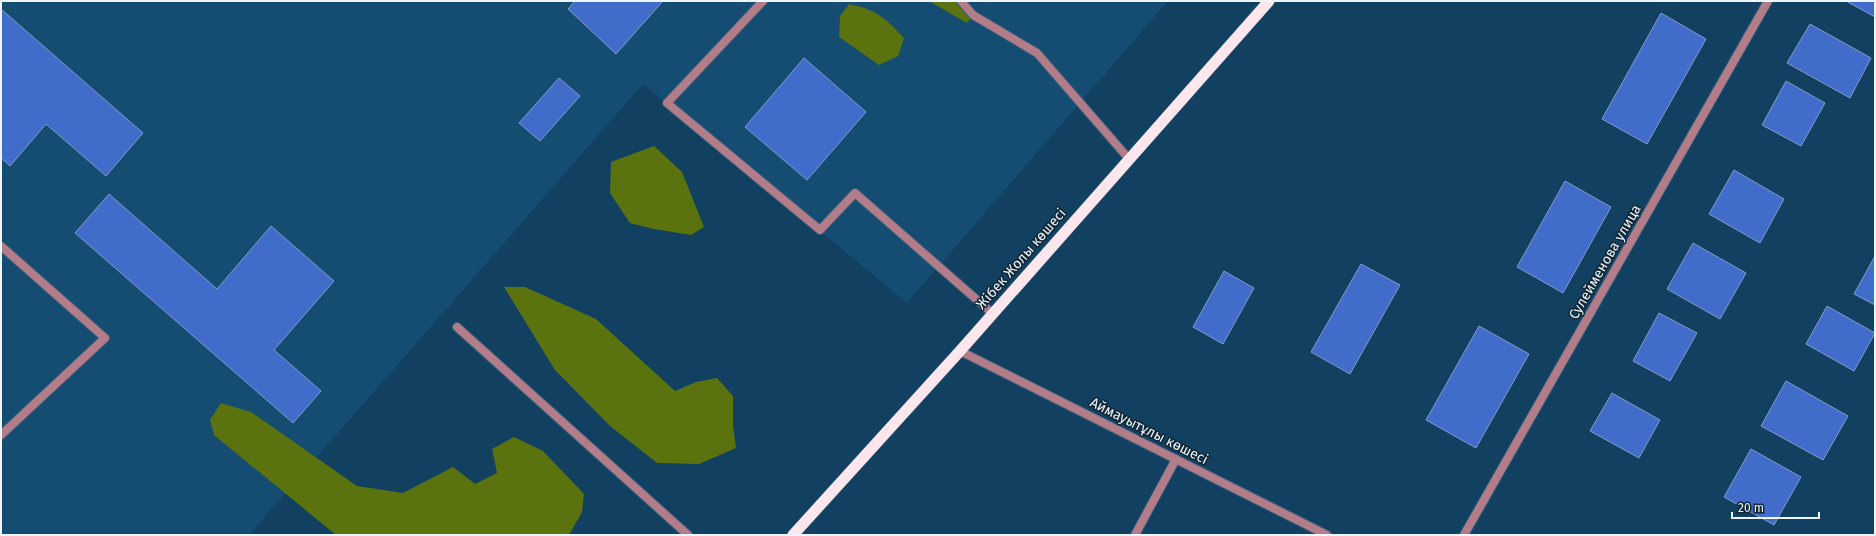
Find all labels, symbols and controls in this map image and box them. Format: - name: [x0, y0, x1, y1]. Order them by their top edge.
- street label: Сулейменова улица: [1565, 202, 1645, 322]
- street label: Жібек Жолы көшесі: [973, 205, 1069, 313]
- street label: Аймауытұлы көшесі: [1087, 394, 1211, 468]
- scale bar: [1732, 494, 1819, 520]
- text: 20 m: [1738, 501, 1764, 515]

